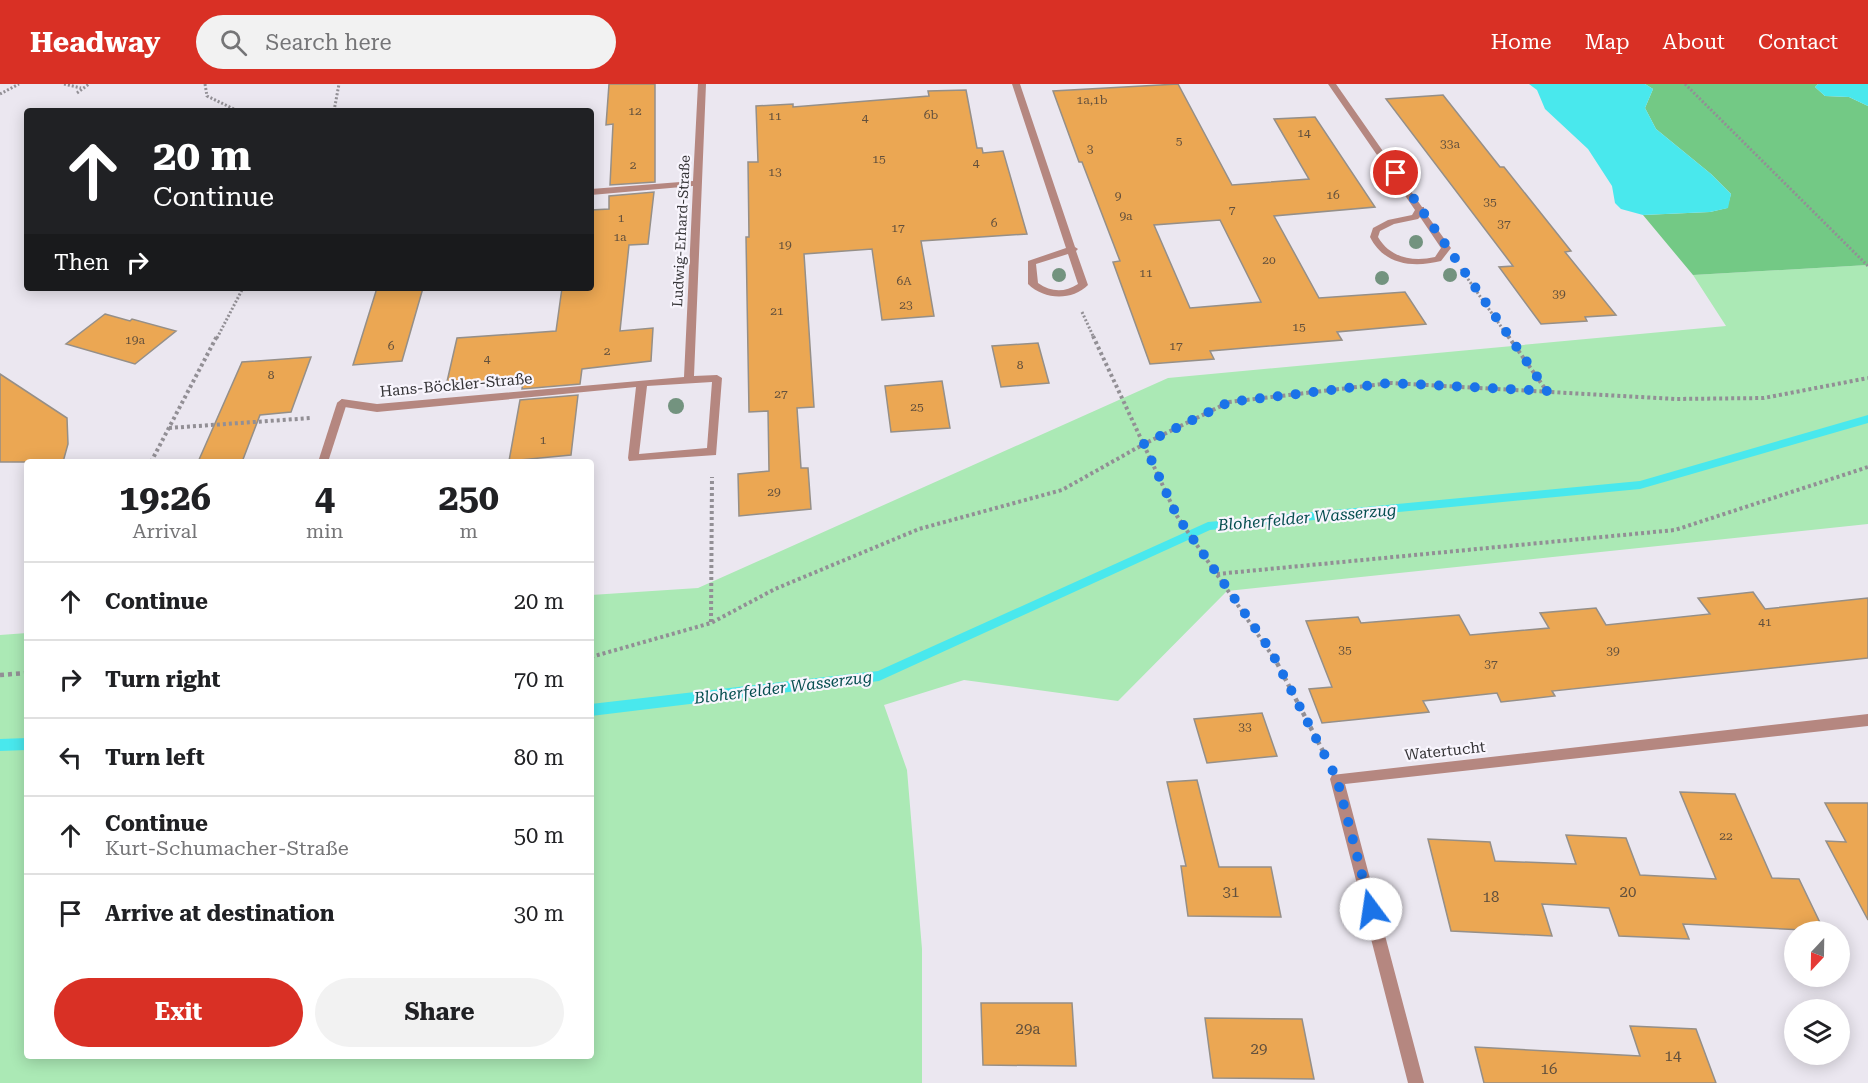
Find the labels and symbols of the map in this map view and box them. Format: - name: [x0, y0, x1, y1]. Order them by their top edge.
- house number: 1a,1b: [1076, 93, 1108, 107]
- house number: 12: [628, 104, 642, 118]
- house number: 6b: [924, 108, 938, 122]
- house number: 11: [768, 109, 782, 123]
- house number: 4: [862, 111, 869, 125]
- house number: 14: [1297, 126, 1311, 140]
- house number: 5: [1176, 134, 1183, 148]
- house number: 33a: [1440, 137, 1460, 151]
- house number: 3: [1087, 142, 1094, 156]
- pin: [1370, 147, 1421, 198]
- house number: 15: [872, 152, 886, 166]
- street label: Ludwig-Erhard-Straße: [669, 154, 693, 307]
- house number: 4: [973, 156, 980, 170]
- house number: 2: [630, 158, 637, 172]
- house number: 13: [768, 165, 782, 179]
- house number: 16: [1326, 188, 1340, 202]
- house number: 9: [1115, 189, 1122, 203]
- house number: 35: [1483, 195, 1497, 209]
- house number: 7: [1229, 203, 1236, 217]
- house number: 9a: [1119, 209, 1133, 223]
- house number: 1: [618, 211, 625, 225]
- house number: 6: [991, 216, 998, 230]
- house number: 37: [1497, 217, 1511, 231]
- house number: 17: [891, 221, 905, 235]
- house number: 1a: [613, 230, 627, 244]
- house number: 19: [778, 238, 792, 252]
- house number: 20: [1262, 253, 1276, 267]
- house number: 11: [1139, 266, 1153, 280]
- house number: 6A: [896, 274, 912, 288]
- house number: 39: [1552, 287, 1566, 301]
- house number: 23: [899, 298, 913, 312]
- house number: 21: [770, 304, 784, 318]
- house number: 15: [1292, 320, 1306, 334]
- house number: 19a: [125, 333, 145, 347]
- house number: 6: [388, 339, 395, 353]
- house number: 17: [1169, 339, 1183, 353]
- house number: 2: [604, 344, 611, 358]
- house number: 4: [484, 352, 491, 366]
- house number: 8: [1017, 358, 1024, 372]
- house number: 8: [268, 368, 275, 382]
- street label: Hans-Böckler-Straße: [379, 369, 533, 401]
- house number: 27: [774, 387, 788, 401]
- house number: 25: [910, 400, 924, 414]
- house number: 1: [540, 433, 547, 447]
- house number: 29: [767, 485, 781, 499]
- water label: Bloherfelder Wasserzug: [1216, 500, 1397, 535]
- house number: 41: [1758, 615, 1772, 629]
- house number: 35: [1338, 643, 1352, 657]
- house number: 39: [1606, 644, 1620, 658]
- house number: 37: [1484, 657, 1498, 671]
- water label: Bloherfelder Wasserzug: [692, 667, 873, 708]
- house number: 33: [1238, 720, 1252, 734]
- street label: Watertucht: [1404, 738, 1487, 764]
- house number: 22: [1719, 829, 1733, 843]
- position arrow: [1339, 877, 1403, 941]
- house number: 31: [1223, 883, 1239, 901]
- house number: 20: [1620, 883, 1636, 901]
- house number: 18: [1483, 888, 1499, 906]
- north arrow: [1784, 921, 1850, 987]
- house number: 29a: [1016, 1020, 1040, 1038]
- house number: 29: [1251, 1040, 1267, 1058]
- house number: 14: [1665, 1047, 1682, 1065]
- house number: 16: [1541, 1060, 1557, 1078]

